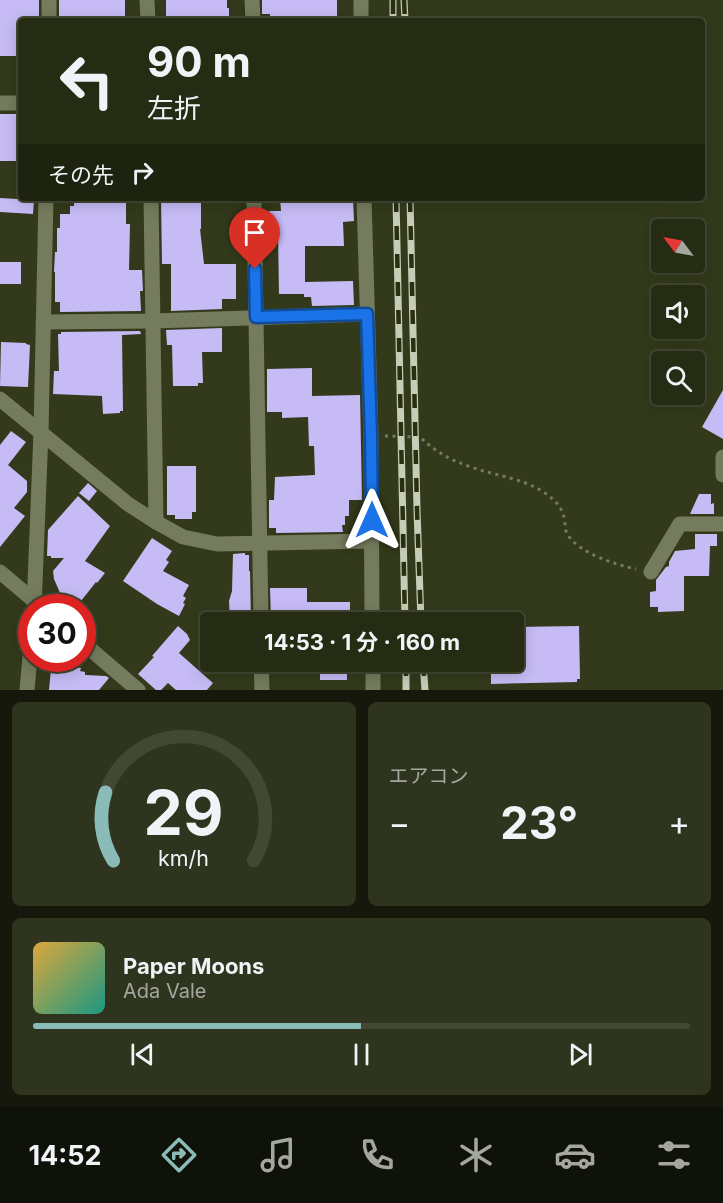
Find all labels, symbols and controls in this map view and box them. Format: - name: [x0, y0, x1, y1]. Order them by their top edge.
- text: 90 m: [147, 36, 251, 87]
- icon: left: [48, 42, 126, 120]
- text: 左折: [147, 92, 201, 125]
- icon: right: [126, 156, 159, 189]
- text: その先: [48, 162, 114, 188]
- pin: [229, 207, 280, 269]
- icon: arrive: [238, 216, 271, 249]
- north arrow: [651, 219, 705, 273]
- map controls: [651, 219, 705, 405]
- button: sound: [651, 285, 705, 339]
- button: search: [651, 351, 705, 405]
- position arrow: [340, 488, 404, 552]
- speed limit sign: 30: [18, 594, 96, 672]
- text: 14:53 · 1 分 · 160 m: [264, 629, 460, 655]
- text: エアコン: [389, 764, 469, 788]
- text: 29: [144, 775, 224, 850]
- text: 23°: [500, 795, 578, 850]
- text: −: [389, 803, 410, 843]
- text: +: [668, 803, 690, 843]
- text: km/h: [158, 845, 209, 871]
- text: Paper Moons: [123, 953, 264, 979]
- text: Ada Vale: [123, 979, 206, 1003]
- icon: previous: [126, 1038, 159, 1071]
- icon: pause: [345, 1038, 378, 1071]
- icon: next: [564, 1038, 597, 1071]
- icon: directions: [158, 1134, 200, 1176]
- icon: music: [257, 1134, 299, 1176]
- icon: phone: [356, 1134, 398, 1176]
- icon: climate: [455, 1134, 497, 1176]
- icon: car: [554, 1134, 596, 1176]
- icon: filters: [653, 1134, 695, 1176]
- text: 14:52: [28, 1139, 102, 1172]

